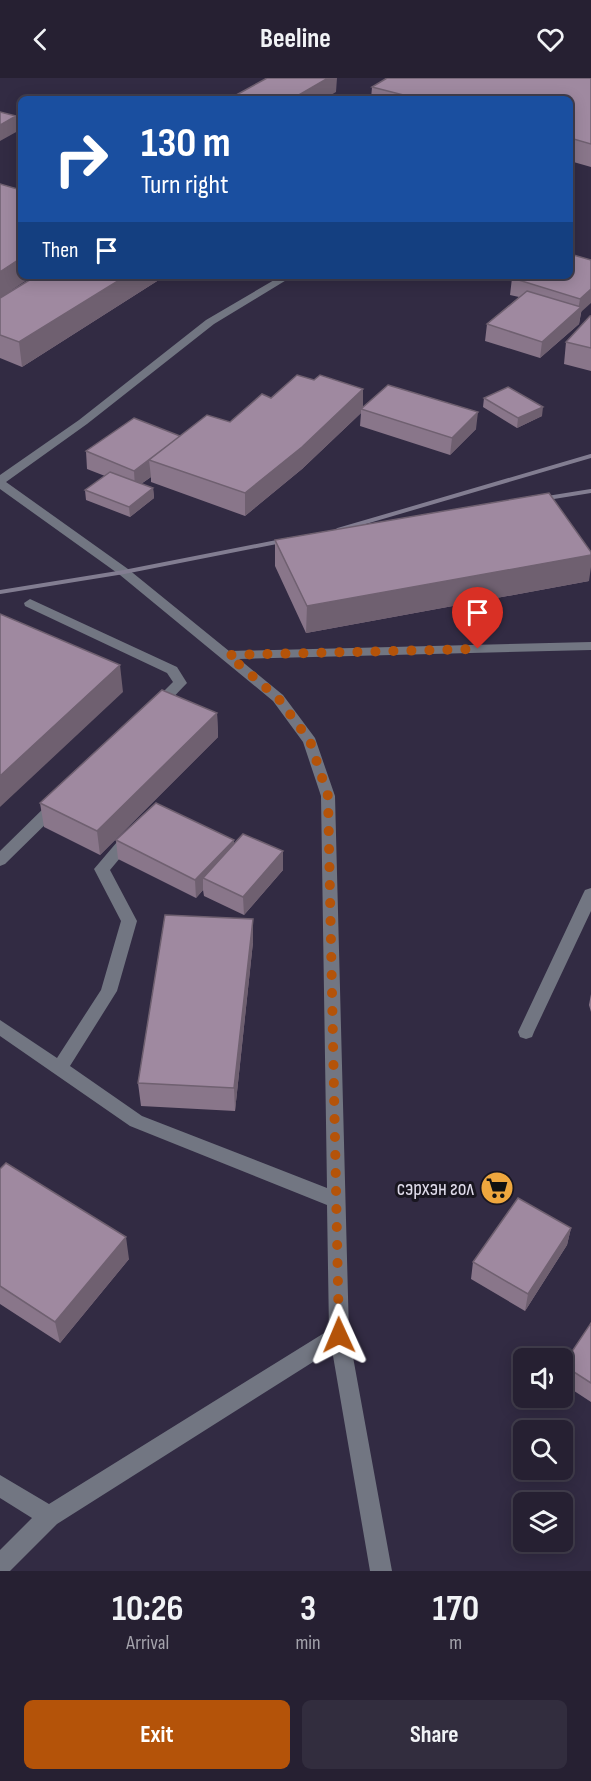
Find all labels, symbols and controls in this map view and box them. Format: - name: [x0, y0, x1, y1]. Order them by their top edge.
- icon: back: [24, 23, 57, 56]
- text: Beeline: [260, 23, 331, 55]
- icon: heart: [534, 23, 567, 56]
- text: 130 m: [141, 118, 231, 169]
- icon: right: [42, 120, 120, 198]
- text: Turn right: [141, 169, 228, 201]
- icon: arrive: [90, 234, 123, 267]
- text: Then: [42, 237, 78, 264]
- pin: [452, 587, 503, 649]
- icon: arrive: [461, 596, 494, 629]
- supermarket icon: сэрхэн гол: [479, 1170, 515, 1206]
- place label: сэрхэн гол: [397, 1176, 475, 1201]
- position arrow: [307, 1303, 371, 1367]
- map controls: [513, 1348, 573, 1552]
- button: sound: [513, 1348, 573, 1408]
- button: search: [513, 1420, 573, 1480]
- button: layers: [513, 1492, 573, 1552]
- text: 10:26: [112, 1588, 183, 1631]
- text: 3: [300, 1588, 316, 1631]
- text: 170: [432, 1588, 479, 1631]
- text: Arrival: [126, 1631, 169, 1655]
- text: min: [295, 1631, 321, 1655]
- text: m: [449, 1631, 462, 1655]
- button: Exit: [24, 1700, 290, 1769]
- button: Share: [302, 1700, 567, 1769]

